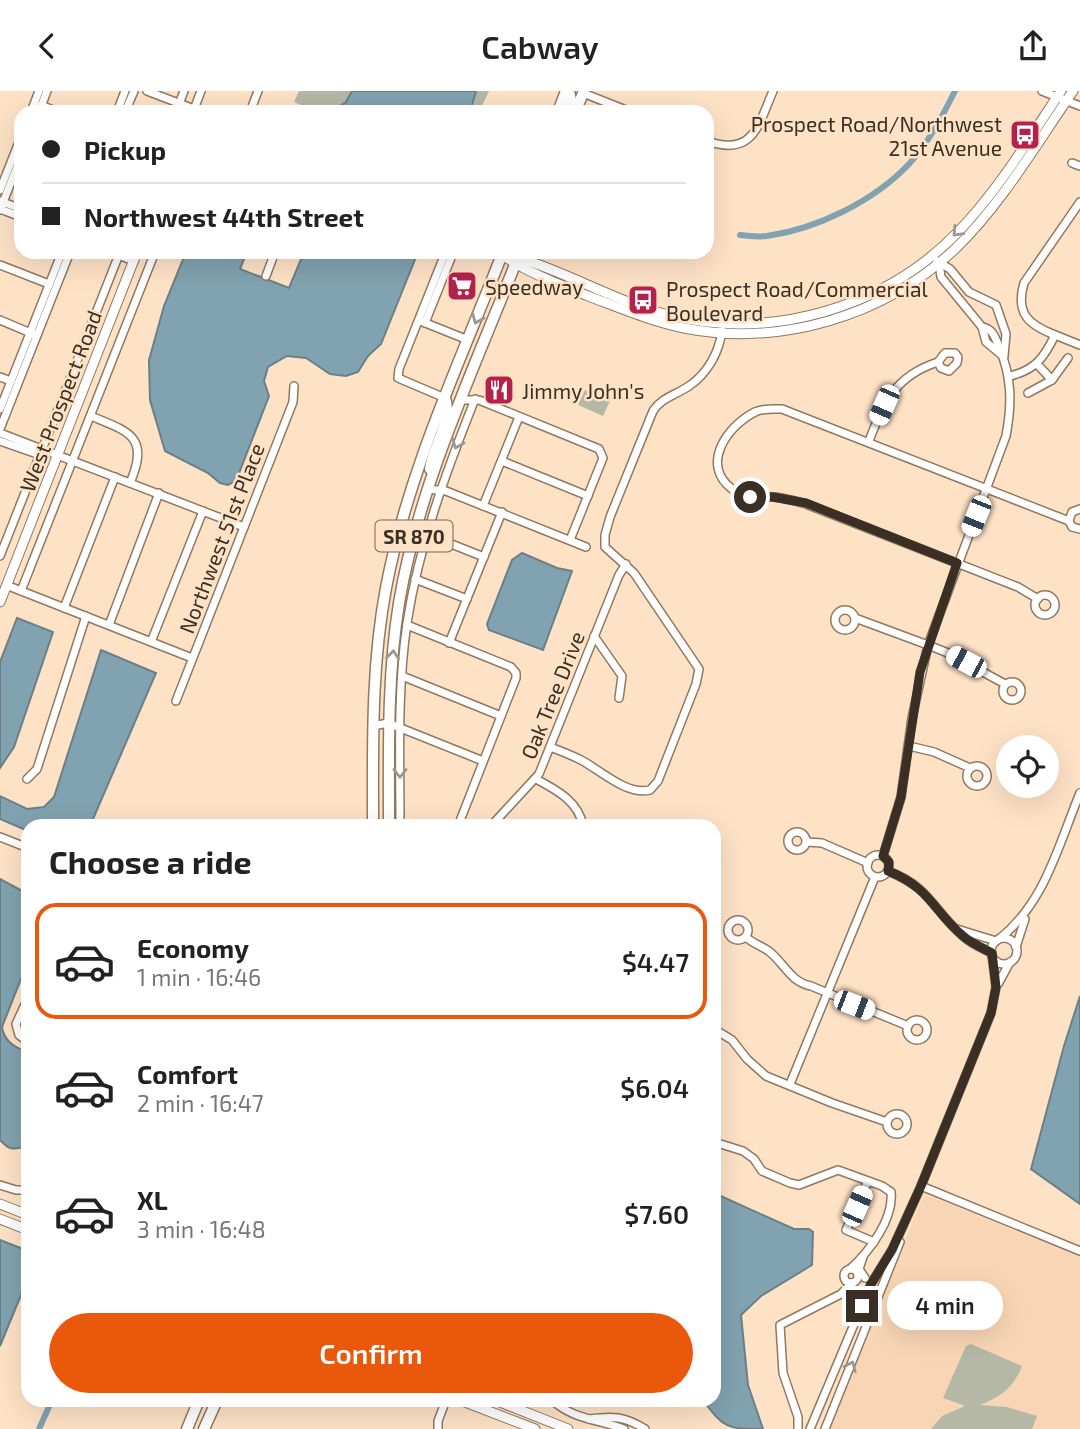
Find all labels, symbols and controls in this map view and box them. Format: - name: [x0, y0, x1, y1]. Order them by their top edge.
- icon: back: [28, 27, 66, 65]
- text: Cabway: [481, 27, 599, 65]
- icon: share: [1014, 27, 1052, 65]
- place label: Prospect Road/Northwest 21st Avenue: [751, 111, 1002, 160]
- bus stop icon: Prospect Road/Northwest 21st Avenue: [1008, 118, 1042, 152]
- text: Pickup: [84, 134, 166, 165]
- text: Northwest 44th Street: [84, 201, 364, 232]
- one-way arrow: [953, 224, 966, 237]
- supermarket icon: Speedway: [445, 269, 479, 303]
- place label: Speedway: [485, 274, 583, 299]
- place label: Prospect Road/Commercial Boulevard: [666, 276, 929, 325]
- bus stop icon: Prospect Road/Commercial Boulevard: [626, 283, 660, 317]
- street label: West Prospect Road: [14, 307, 106, 495]
- one-way arrow: [471, 312, 485, 324]
- restaurant icon: Jimmy John's: [482, 373, 516, 407]
- place label: Jimmy John's: [522, 378, 644, 403]
- car: [866, 382, 903, 428]
- one-way arrow: [452, 437, 466, 449]
- street label: Northwest 51st Place: [173, 439, 269, 637]
- route start: [734, 481, 766, 513]
- car: [959, 493, 994, 539]
- road number: SR 870: [376, 521, 452, 551]
- street label: Oak Tree Drive: [515, 627, 589, 763]
- car: [943, 643, 990, 681]
- one-way arrow: [385, 649, 400, 660]
- map controls: [996, 735, 1059, 798]
- button: locate: [996, 735, 1059, 798]
- one-way arrow: [392, 768, 408, 779]
- text: Choose a ride: [49, 842, 252, 880]
- icon: car: [53, 930, 116, 993]
- text: Economy: [137, 932, 249, 963]
- text: $4.47: [622, 946, 689, 977]
- text: 1 min · 16:46: [137, 963, 261, 991]
- car: [831, 988, 878, 1022]
- icon: car: [53, 1056, 116, 1119]
- text: Comfort: [137, 1058, 238, 1089]
- text: $6.04: [620, 1072, 689, 1103]
- text: 2 min · 16:47: [137, 1089, 264, 1117]
- icon: car: [53, 1182, 116, 1245]
- car: [839, 1183, 876, 1229]
- text: XL: [137, 1184, 168, 1215]
- text: $7.60: [624, 1198, 689, 1229]
- text: 3 min · 16:48: [137, 1215, 266, 1243]
- callout: 4 min: [886, 1281, 1002, 1331]
- route end: [846, 1290, 878, 1322]
- text: 4 min: [915, 1291, 975, 1319]
- button: Confirm: [49, 1313, 693, 1393]
- one-way arrow: [843, 1361, 857, 1373]

